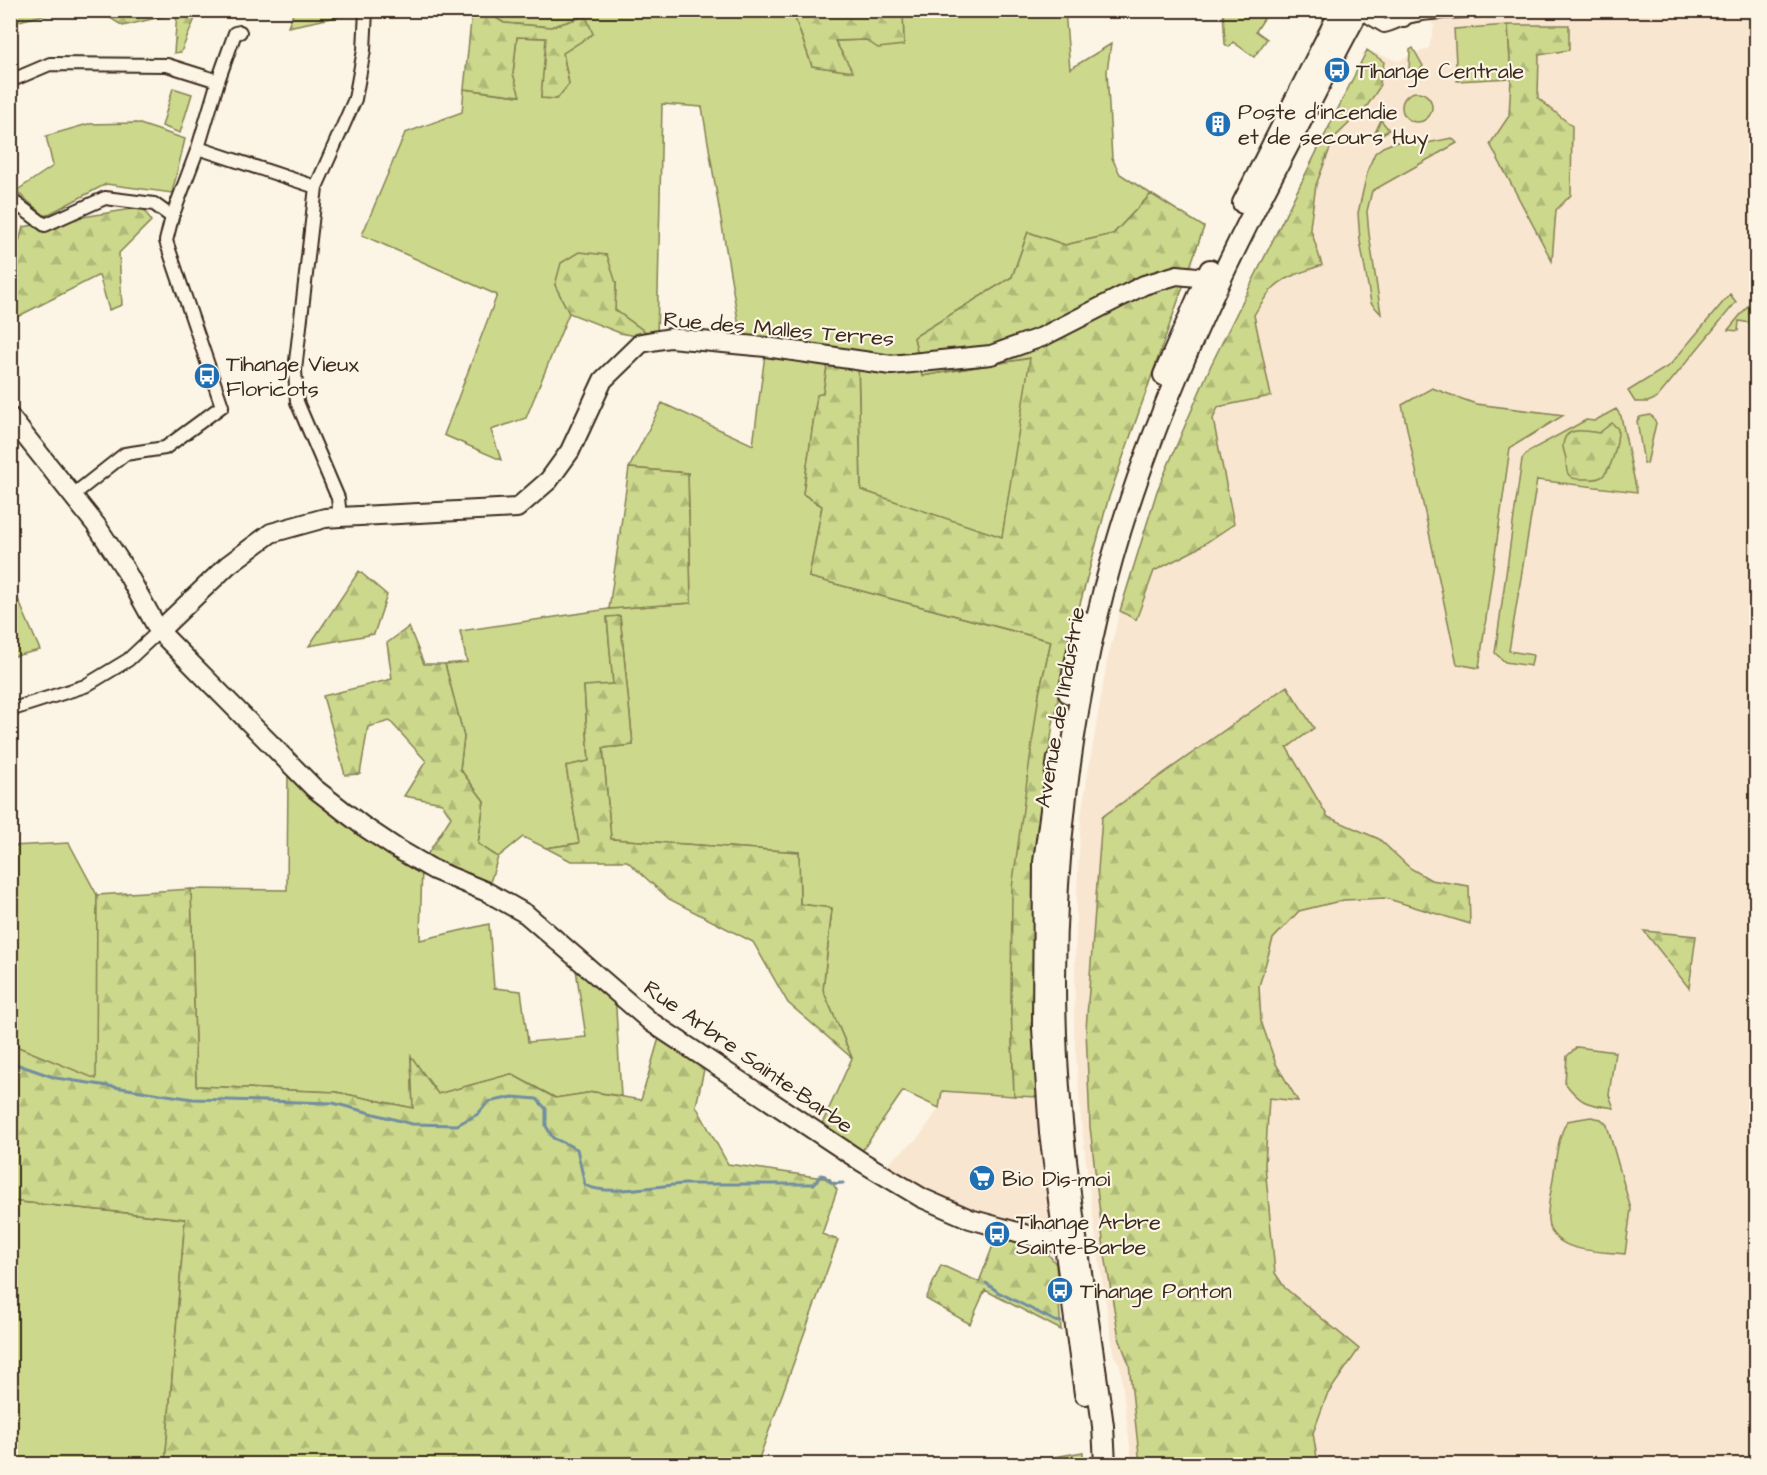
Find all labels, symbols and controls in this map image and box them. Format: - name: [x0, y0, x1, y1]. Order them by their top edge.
- bus stop icon: Tihange Centrale: [1322, 55, 1352, 85]
- place label: Tihange Centrale: [1356, 56, 1524, 88]
- place label: Poste d'incendie et de secours Huy: [1238, 97, 1429, 154]
- building icon: Poste d'incendie et de secours Huy: [1203, 109, 1233, 139]
- street label: Rue des Malles Terres: [662, 304, 896, 355]
- place label: Tihange Vieux Floricots: [226, 349, 359, 405]
- bus stop icon: Tihange Vieux Floricots: [192, 361, 222, 391]
- street label: Avenue de l'Industrie: [1028, 604, 1093, 810]
- street label: Rue Arbre Sainte-Barbe: [637, 973, 859, 1142]
- supermarket icon: Bio Dis-moi: [967, 1163, 997, 1193]
- place label: Bio Dis-moi: [1002, 1164, 1110, 1195]
- place label: Tihange Arbre Sainte-Barbe: [1016, 1207, 1161, 1263]
- bus stop icon: Tihange Arbre Sainte-Barbe: [982, 1219, 1012, 1249]
- bus stop icon: Tihange Ponton: [1045, 1275, 1075, 1305]
- place label: Tihange Ponton: [1080, 1276, 1232, 1308]

